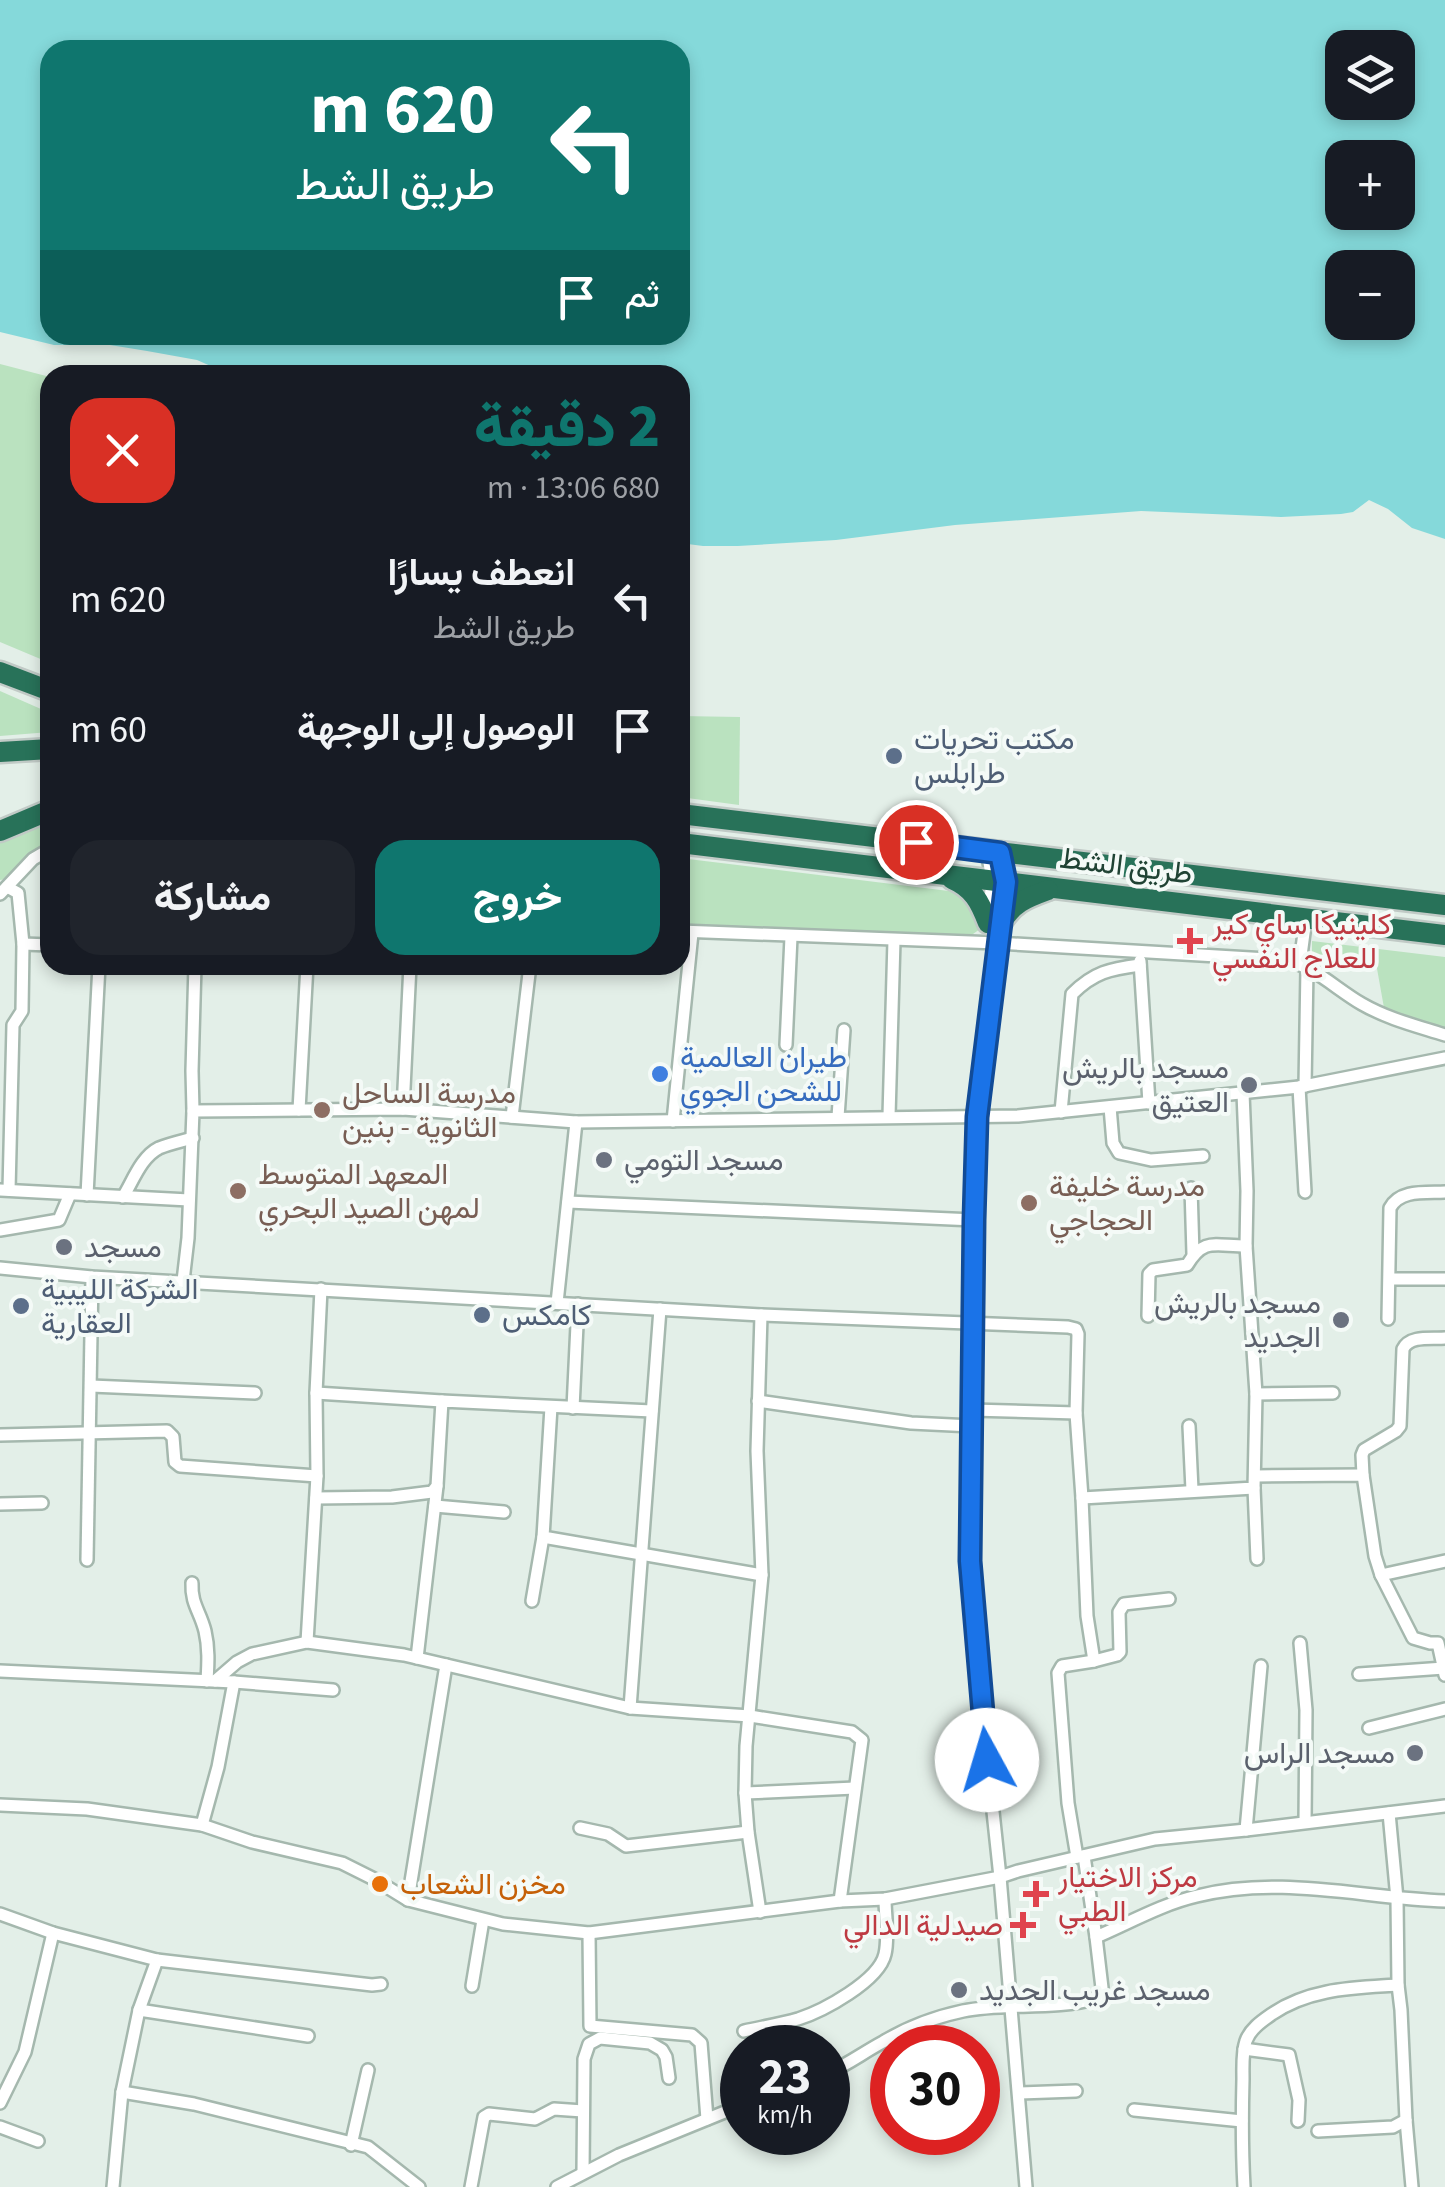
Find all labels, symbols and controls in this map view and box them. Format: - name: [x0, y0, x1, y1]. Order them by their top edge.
- map controls: [1325, 30, 1415, 340]
- button: layers: [1325, 30, 1415, 120]
- text: 620 m: [310, 60, 495, 160]
- icon: left: [530, 80, 660, 210]
- button: +: [1325, 140, 1415, 230]
- text: طريق الشط: [295, 153, 495, 217]
- button: −: [1325, 250, 1415, 340]
- text: ثم: [624, 268, 660, 322]
- icon: arrive: [549, 270, 604, 325]
- text: 2 دقيقة: [474, 385, 660, 470]
- button: close: [70, 398, 175, 503]
- text: 680 m · 13:06: [487, 465, 660, 511]
- text: انعطف يسارًا: [388, 546, 575, 600]
- text: 620 m: [70, 573, 166, 627]
- icon: left: [605, 573, 660, 628]
- text: طريق الشط: [433, 605, 575, 651]
- text: الوصول إلى الوجهة: [297, 701, 575, 755]
- text: 60 m: [70, 703, 147, 757]
- icon: arrive: [605, 703, 660, 758]
- place label: مكتب تحريات طرابلس: [914, 718, 1075, 795]
- marker: مكتب تحريات طرابلس: [883, 745, 905, 767]
- pin: [874, 800, 959, 885]
- icon: arrive: [889, 815, 944, 870]
- street label: طريق الشط: [1057, 837, 1195, 895]
- button: مشاركة: [70, 840, 355, 955]
- button: خروج: [375, 840, 660, 955]
- place label: كلينيكا ساي كير للعلاج النفسي: [1211, 903, 1391, 982]
- marker: كلينيكا ساي كير للعلاج النفسي: [1177, 928, 1203, 954]
- place label: طيران العالمية للشحن الجوي: [680, 1036, 847, 1115]
- place label: مسجد بالريش العتيق: [1062, 1047, 1229, 1124]
- marker: طيران العالمية للشحن الجوي: [649, 1063, 671, 1085]
- place label: مدرسة الساحل الثانوية - بنين: [342, 1072, 516, 1149]
- marker: مسجد بالريش العتيق: [1238, 1074, 1260, 1096]
- marker: مدرسة الساحل الثانوية - بنين: [311, 1099, 333, 1121]
- place label: مسجد التومي: [624, 1139, 783, 1184]
- marker: مسجد التومي: [593, 1149, 615, 1171]
- place label: المعهد المتوسط لمهن الصيد البحري: [258, 1153, 480, 1232]
- place label: مدرسة خليفة الحجاجي: [1049, 1165, 1205, 1244]
- marker: المعهد المتوسط لمهن الصيد البحري: [227, 1180, 249, 1202]
- marker: مدرسة خليفة الحجاجي: [1018, 1192, 1040, 1214]
- place label: مسجد: [84, 1226, 162, 1269]
- marker: مسجد: [53, 1236, 75, 1258]
- place label: الشركة الليبية العقارية: [41, 1268, 198, 1345]
- place label: مسجد بالريش الجديد: [1154, 1282, 1321, 1359]
- place label: كامكس: [502, 1294, 592, 1337]
- marker: الشركة الليبية العقارية: [10, 1295, 32, 1317]
- marker: كامكس: [471, 1304, 493, 1326]
- marker: مسجد بالريش الجديد: [1330, 1309, 1352, 1331]
- position arrow: [935, 1708, 1039, 1812]
- place label: مسجد الراس: [1244, 1732, 1395, 1775]
- marker: مسجد الراس: [1404, 1742, 1426, 1764]
- place label: مركز الاختيار الطبي: [1057, 1856, 1198, 1935]
- place label: مخزن الشعاب: [400, 1863, 566, 1906]
- marker: مخزن الشعاب: [369, 1873, 391, 1895]
- marker: مركز الاختيار الطبي: [1023, 1881, 1049, 1907]
- place label: صيدلية الدالي: [843, 1904, 1003, 1949]
- marker: صيدلية الدالي: [1012, 1914, 1034, 1936]
- place label: مسجد غريب الجديد: [979, 1969, 1210, 2012]
- marker: مسجد غريب الجديد: [948, 1979, 970, 2001]
- speed limit sign: 30: [870, 2025, 1000, 2155]
- text: 23: [759, 2042, 811, 2113]
- text: km/h: [757, 2097, 813, 2133]

